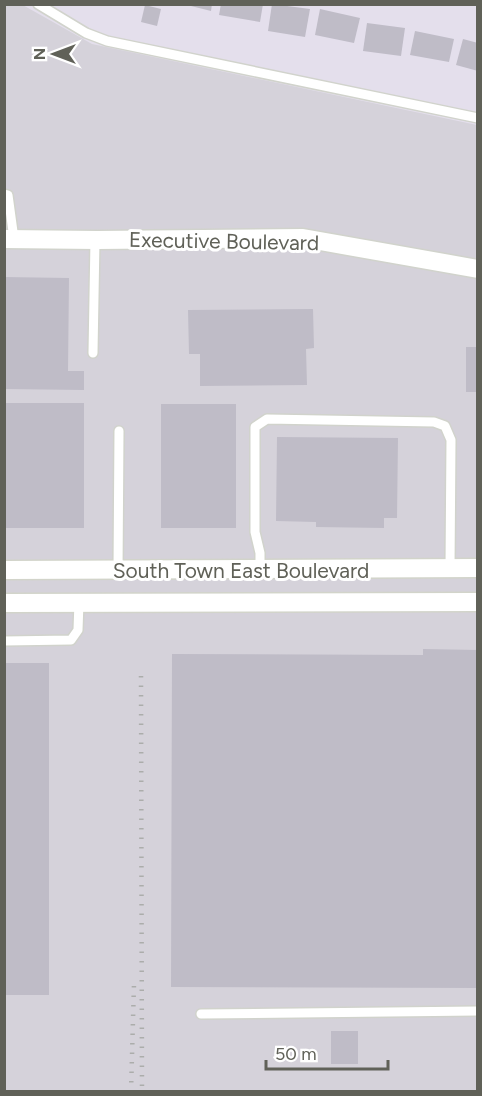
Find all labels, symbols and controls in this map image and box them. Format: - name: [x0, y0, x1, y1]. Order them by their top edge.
- north arrow: [24, 24, 84, 84]
- text: N: [30, 48, 49, 60]
- street label: Executive Boulevard: [129, 227, 319, 255]
- street label: South Town East Boulevard: [113, 558, 369, 583]
- scale bar: [266, 1033, 388, 1071]
- text: 50 m: [275, 1043, 317, 1065]

